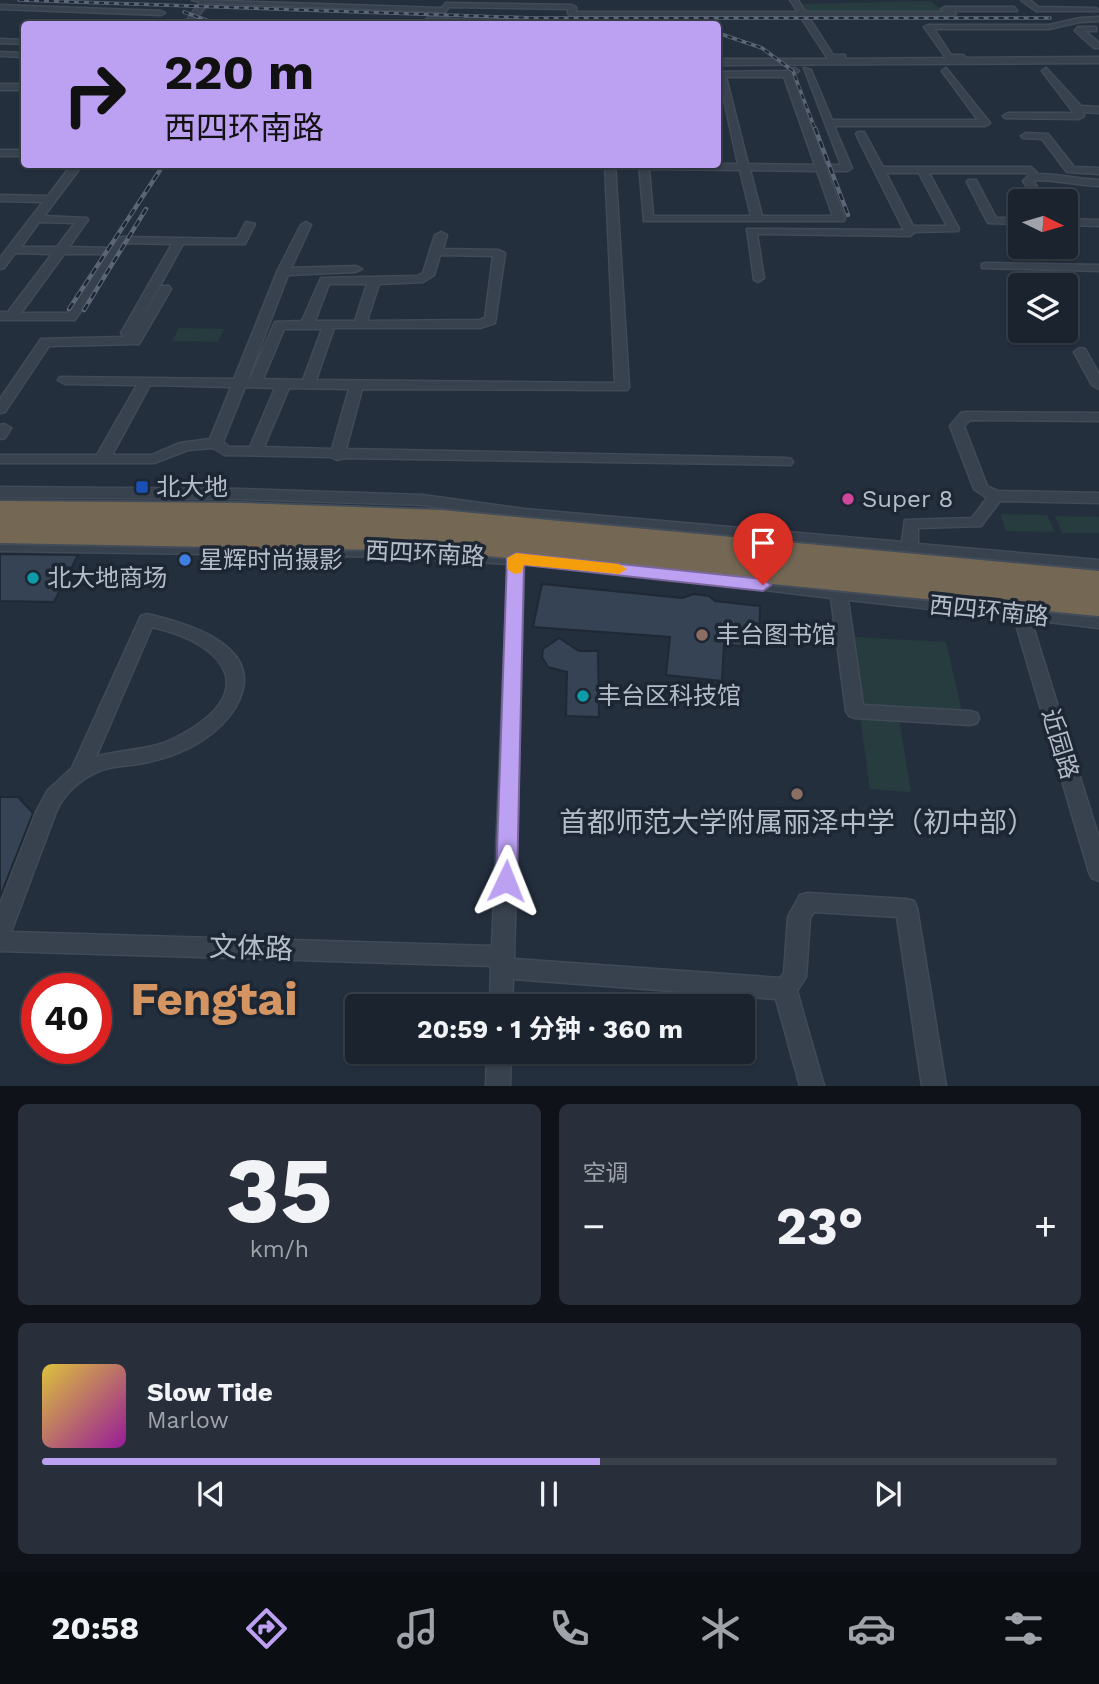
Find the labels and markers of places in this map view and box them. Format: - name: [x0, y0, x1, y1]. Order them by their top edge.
- place label: 北大地: [156, 473, 228, 501]
- marker: 北大地: [134, 479, 150, 495]
- place label: Super 8: [862, 485, 953, 513]
- marker: Super 8: [840, 491, 856, 507]
- pin: [733, 513, 793, 585]
- place label: 星辉时尚摄影: [199, 546, 343, 574]
- marker: 星辉时尚摄影: [177, 552, 193, 568]
- place label: 北大地商场: [47, 564, 167, 592]
- marker: 北大地商场: [25, 570, 41, 586]
- place label: 丰台图书馆: [716, 621, 836, 649]
- marker: 丰台图书馆: [694, 627, 710, 643]
- place label: 丰台区科技馆: [597, 682, 741, 710]
- marker: 丰台区科技馆: [575, 688, 591, 704]
- marker: 首都师范大学附属丽泽中学（初中部）: [789, 786, 805, 802]
- place label: 首都师范大学附属丽泽中学（初中部）: [559, 806, 1035, 839]

